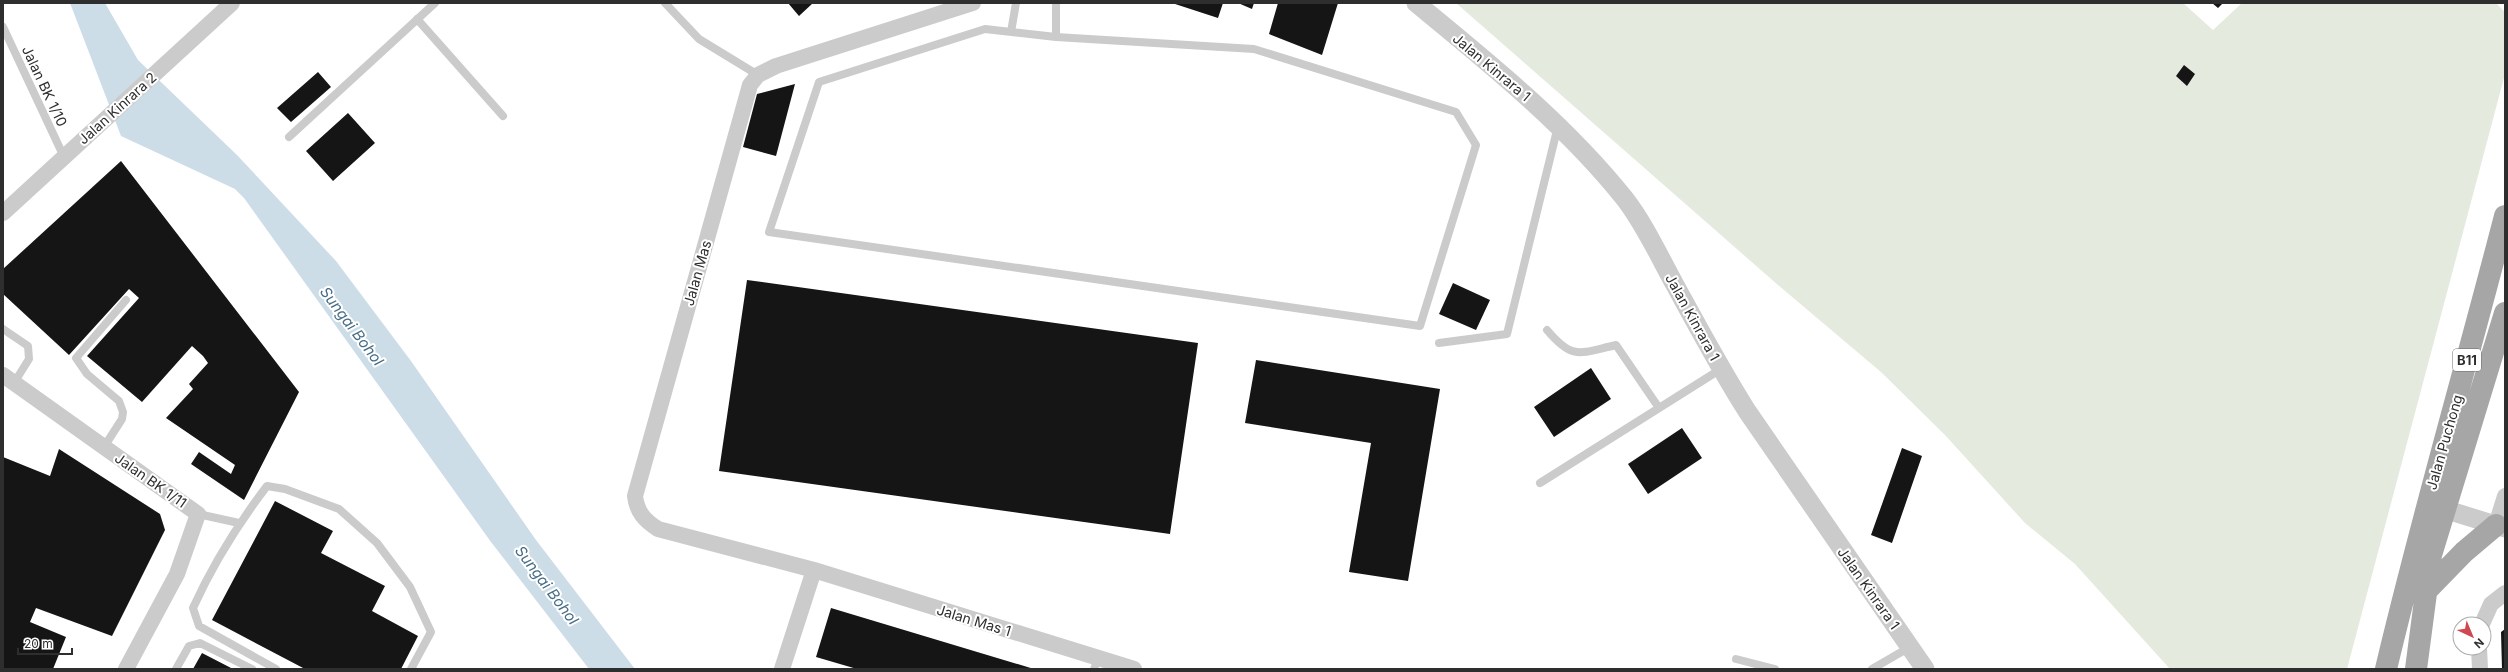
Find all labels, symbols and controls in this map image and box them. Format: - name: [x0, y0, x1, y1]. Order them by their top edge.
- street label: Jalan Kinrara 1: [1450, 29, 1534, 105]
- street label: Jalan BK 1/10: [19, 43, 71, 129]
- street label: Jalan Kinrara 2: [74, 68, 160, 148]
- street label: Jalan Mas: [680, 238, 714, 308]
- street label: Jalan Kinrara 1: [1662, 271, 1724, 363]
- water label: Sungai Bohol: [316, 283, 388, 370]
- road number: B11: [2453, 349, 2481, 371]
- street label: Jalan Puchong: [2422, 393, 2466, 491]
- street label: Jalan BK 1/11: [112, 449, 190, 511]
- water label: Sungai Bohol: [511, 542, 583, 629]
- street label: Jalan Kinrara 1: [1834, 544, 1904, 632]
- street label: Jalan Mas 1: [935, 601, 1013, 639]
- north arrow: [2452, 616, 2492, 656]
- scale bar: [18, 630, 72, 656]
- text: N: [2471, 635, 2487, 651]
- text: 20 m: [24, 636, 53, 651]

